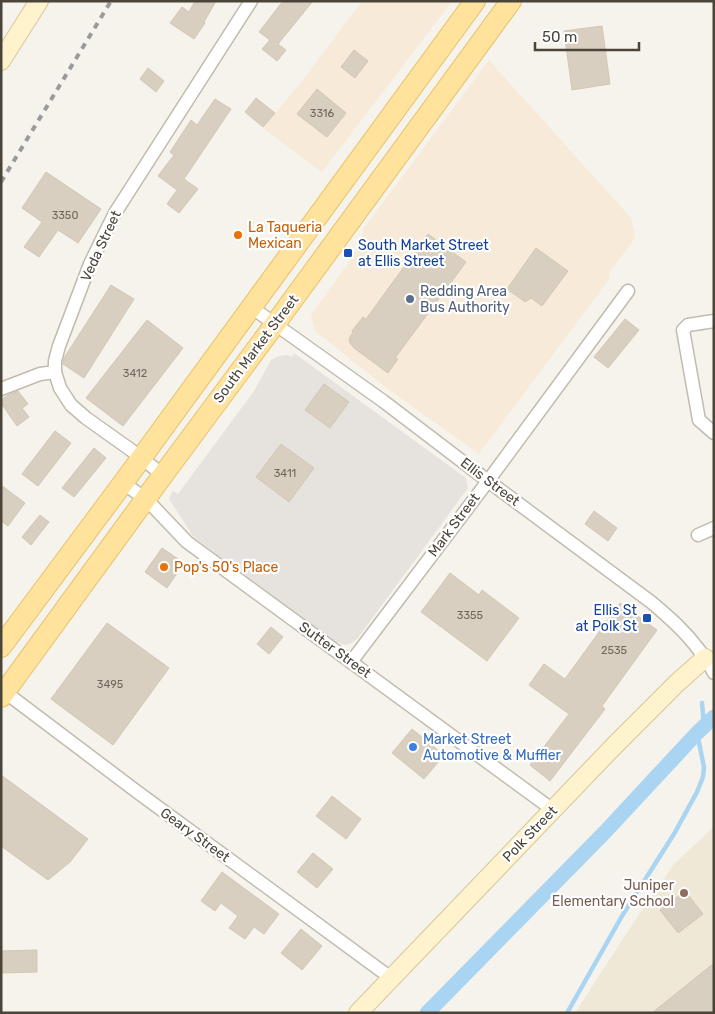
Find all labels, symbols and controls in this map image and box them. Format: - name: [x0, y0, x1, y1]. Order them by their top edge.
- scale bar: [535, 20, 639, 52]
- text: 50 m: [542, 28, 577, 46]
- house number: 3316: [310, 107, 335, 120]
- street label: Veda Street: [77, 207, 125, 284]
- house number: 3350: [52, 209, 78, 222]
- place label: La Taqueria Mexican: [248, 219, 322, 252]
- marker: La Taqueria Mexican: [232, 229, 244, 241]
- place label: South Market Street at Ellis Street: [358, 237, 489, 270]
- marker: South Market Street at Ellis Street: [342, 247, 354, 259]
- place label: Redding Area Bus Authority: [420, 283, 510, 316]
- street label: South Market Street: [210, 291, 302, 406]
- marker: Redding Area Bus Authority: [404, 293, 416, 305]
- house number: 3412: [123, 367, 147, 380]
- street label: Ellis Street: [457, 454, 523, 510]
- house number: 3411: [274, 467, 296, 480]
- street label: Mark Street: [425, 489, 484, 560]
- place label: Pop's 50's Place: [174, 559, 278, 576]
- marker: Pop's 50's Place: [158, 561, 170, 573]
- place label: Ellis St at Polk St: [575, 602, 638, 635]
- house number: 3355: [457, 609, 484, 622]
- marker: Ellis St at Polk St: [641, 612, 653, 624]
- street label: Sutter Street: [296, 618, 375, 682]
- house number: 2535: [601, 644, 628, 657]
- house number: 3495: [97, 678, 124, 691]
- place label: Market Street Automotive & Muffler: [423, 731, 561, 764]
- marker: Market Street Automotive & Muffler: [407, 741, 419, 753]
- street label: Polk Street: [499, 802, 561, 866]
- street label: Geary Street: [157, 804, 233, 866]
- place label: Juniper Elementary School: [552, 877, 675, 910]
- marker: Juniper Elementary School: [678, 887, 690, 899]

